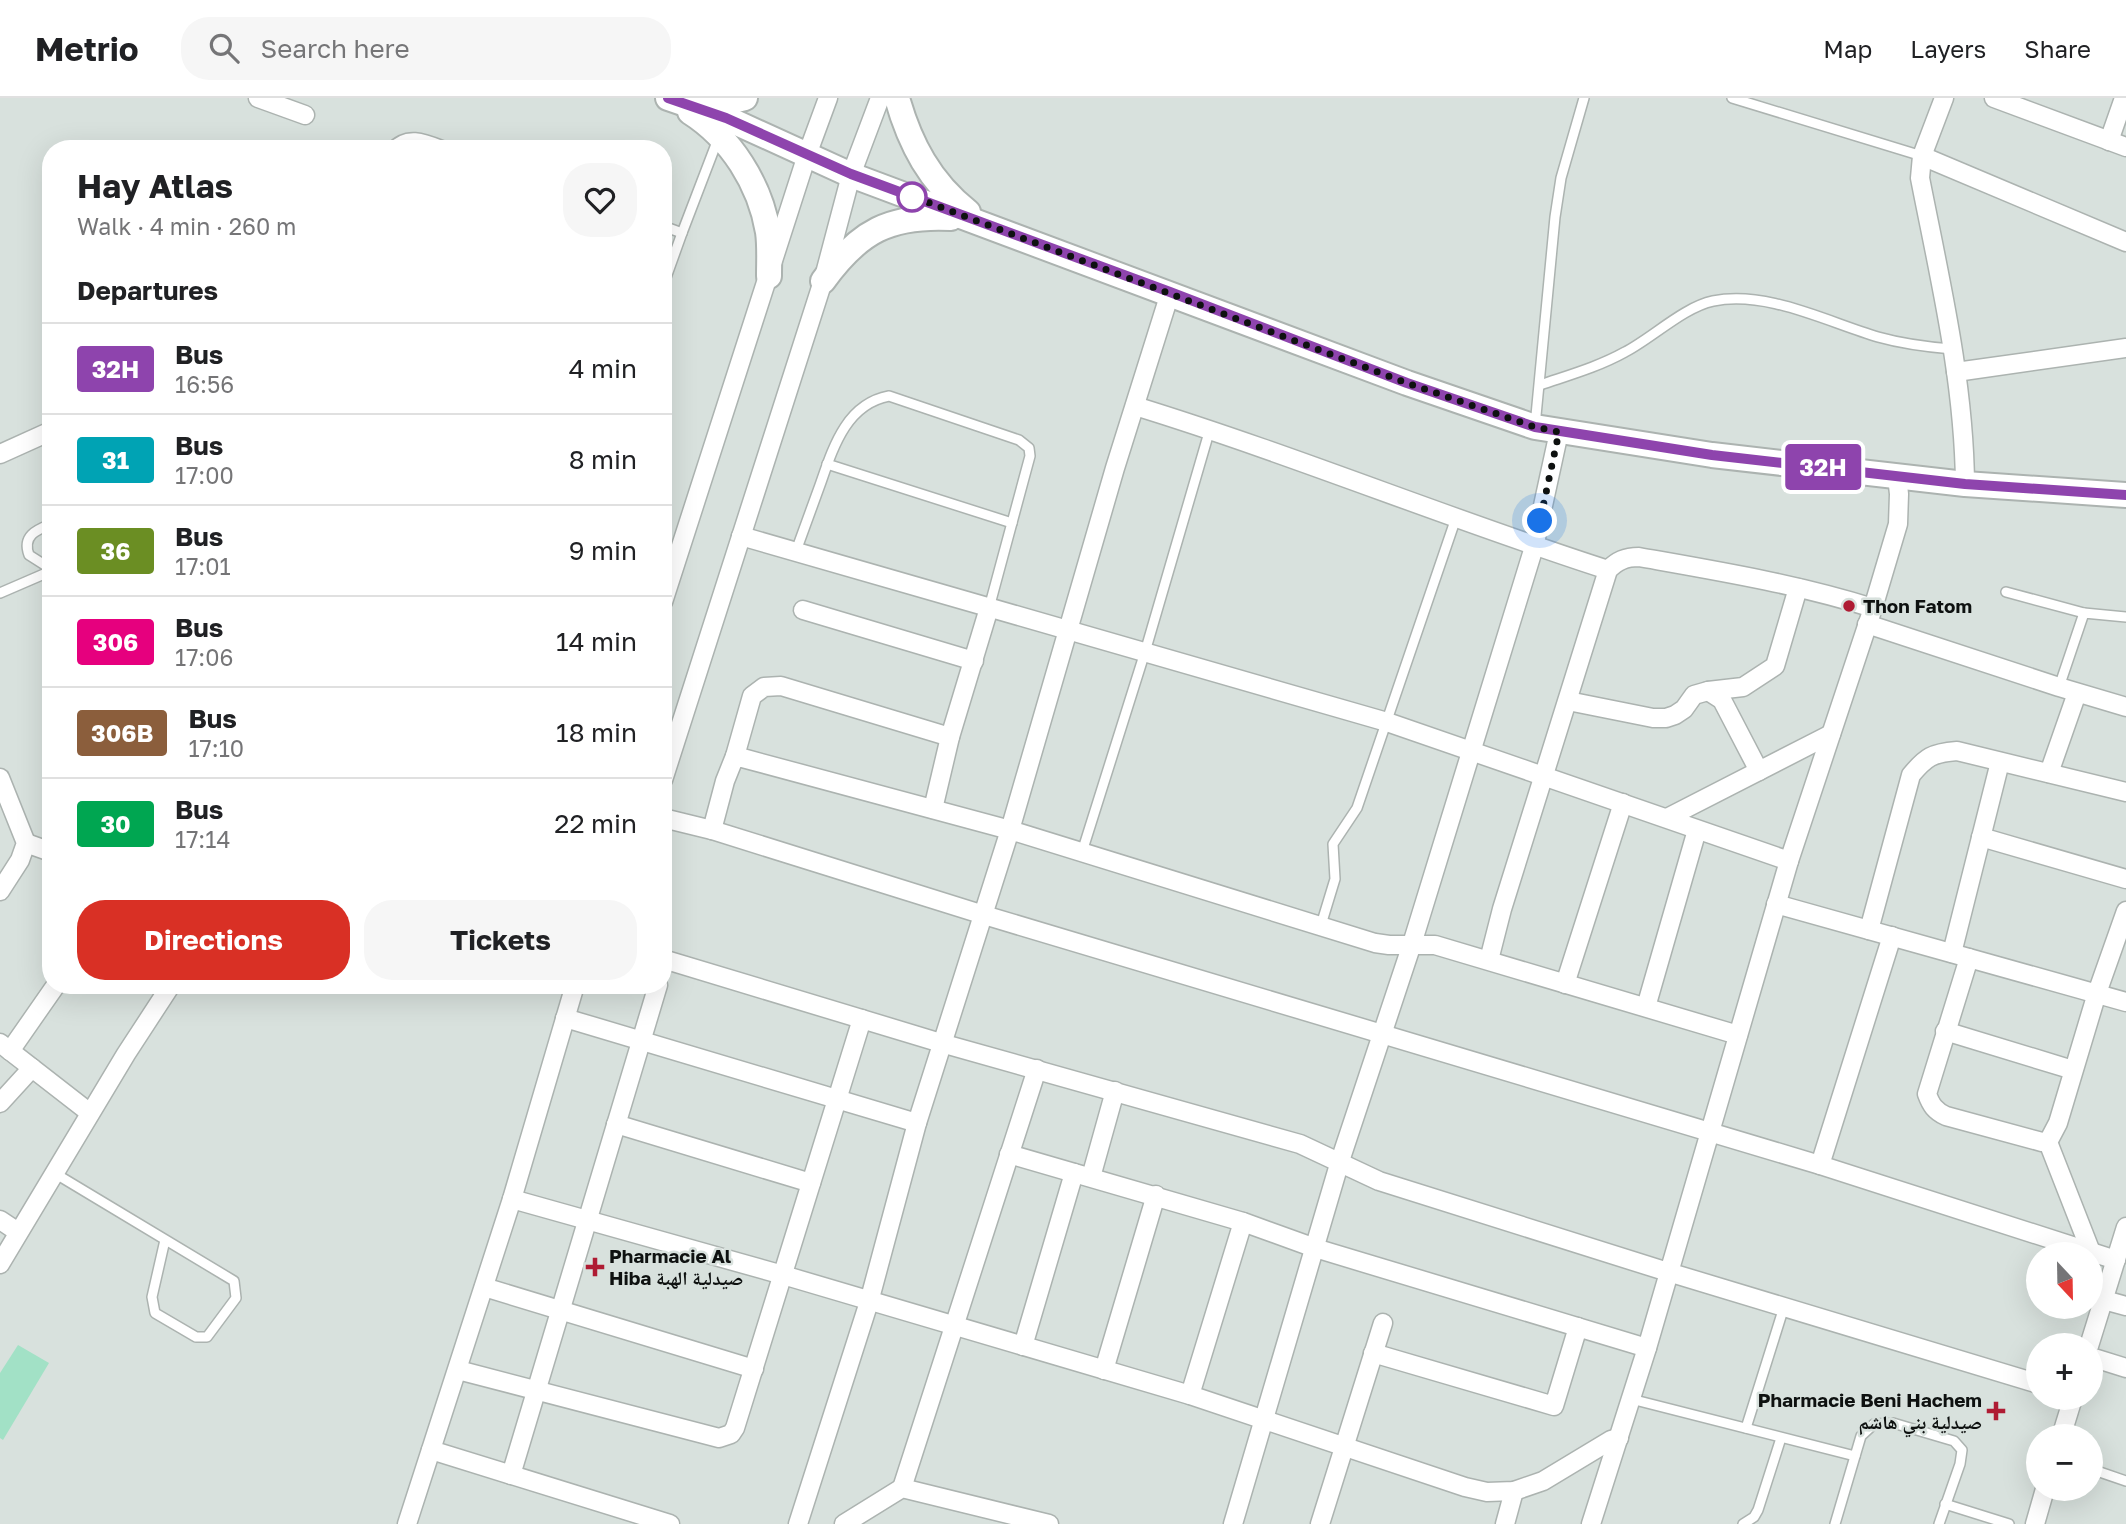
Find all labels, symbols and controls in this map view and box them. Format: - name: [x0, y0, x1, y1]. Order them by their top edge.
- search box: [181, 17, 671, 80]
- text: Metrio: [35, 29, 139, 68]
- icon: search: [205, 29, 243, 67]
- text: Search here: [261, 33, 410, 64]
- text: Map: [1823, 34, 1872, 63]
- text: Layers: [1910, 34, 1986, 63]
- text: Share: [2024, 34, 2091, 63]
- button: heart: [563, 163, 637, 237]
- text: Hay Atlas: [77, 166, 233, 205]
- unlabelled marker: [897, 182, 927, 212]
- text: Walk · 4 min · 260 m: [77, 212, 296, 240]
- text: Departures: [77, 275, 218, 306]
- text: Bus: [175, 339, 223, 370]
- text: 4 min: [569, 353, 637, 384]
- text: 32H: [92, 354, 139, 383]
- text: 16:56: [175, 370, 234, 398]
- text: Bus: [175, 430, 223, 461]
- text: 8 min: [569, 444, 637, 475]
- line badge: 32H: [1783, 444, 1863, 490]
- text: 31: [102, 445, 129, 474]
- text: 32H: [1799, 452, 1847, 481]
- text: 17:00: [175, 461, 234, 489]
- your location: [1522, 503, 1557, 538]
- text: Bus: [175, 521, 223, 552]
- text: 9 min: [569, 535, 637, 566]
- text: 36: [101, 536, 130, 565]
- text: 17:01: [175, 552, 231, 580]
- place label: Thon Fatom: [1863, 594, 1972, 617]
- marker: Thon Fatom: [1841, 598, 1857, 614]
- text: Bus: [175, 612, 223, 643]
- text: 14 min: [556, 626, 637, 657]
- text: 306: [93, 627, 138, 656]
- text: 17:06: [175, 643, 233, 671]
- text: Bus: [188, 703, 237, 734]
- text: 18 min: [556, 717, 637, 748]
- text: 306B: [91, 718, 153, 747]
- text: 17:10: [188, 734, 244, 762]
- text: Bus: [175, 794, 223, 825]
- text: 22 min: [554, 808, 637, 839]
- text: 30: [100, 809, 131, 838]
- text: 17:14: [175, 825, 230, 853]
- button: Directions: [77, 900, 350, 980]
- button: Tickets: [364, 900, 637, 980]
- north arrow: [2026, 1242, 2104, 1320]
- map controls: [2026, 1242, 2103, 1501]
- place label: Pharmacie Al Hiba صيدلية الهبة: [609, 1244, 743, 1290]
- marker: Pharmacie Al Hiba صيدلية الهبة: [587, 1259, 603, 1275]
- button: +: [2026, 1333, 2103, 1410]
- place label: Pharmacie Beni Hachem صيدلية بني هاشم: [1758, 1388, 1982, 1438]
- marker: Pharmacie Beni Hachem صيدلية بني هاشم: [1988, 1403, 2004, 1419]
- button: −: [2026, 1424, 2103, 1501]

